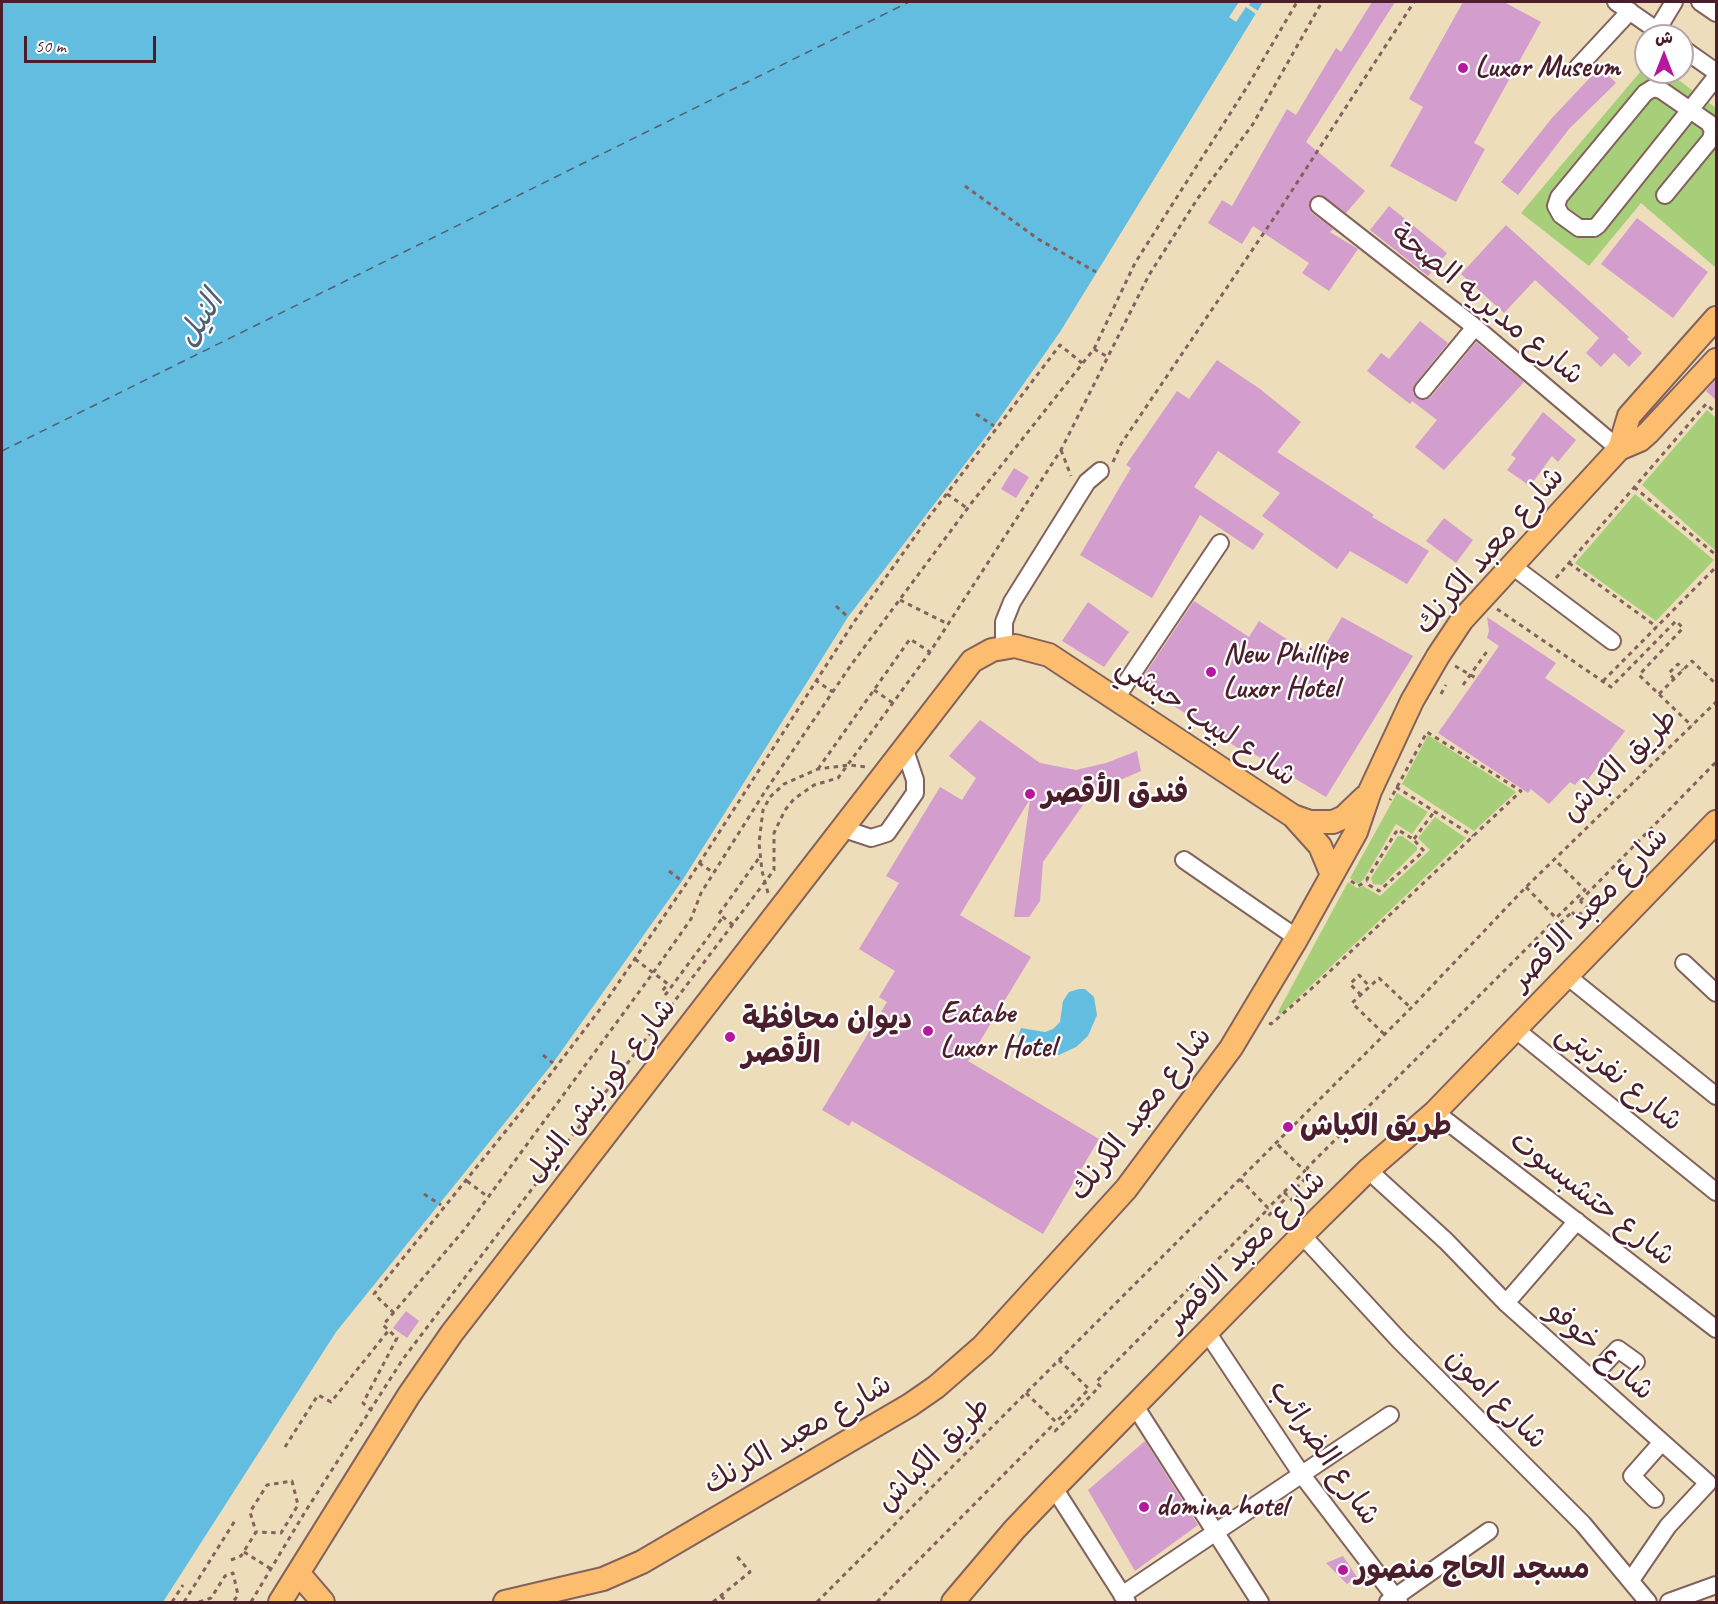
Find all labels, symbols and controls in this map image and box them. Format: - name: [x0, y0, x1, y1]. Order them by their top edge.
- scale bar: [27, 24, 159, 62]
- north arrow: [1634, 24, 1694, 84]
- text: ش: [1655, 28, 1673, 48]
- text: 50 m: [35, 35, 66, 57]
- place label: Luxor Museum: [1475, 50, 1620, 86]
- marker: Luxor Museum: [1456, 61, 1470, 75]
- street label: شارع مديريه الصحة: [1383, 216, 1591, 394]
- water label: النيل: [169, 285, 233, 355]
- street label: شارع معبد الكرنك: [1407, 460, 1573, 642]
- place label: New Phillipe Luxor Hotel: [1223, 637, 1347, 708]
- street label: شارع لبيب حبشي: [1109, 649, 1303, 795]
- marker: New Phillipe Luxor Hotel: [1204, 665, 1218, 679]
- street label: طريق الكباش: [1554, 702, 1686, 830]
- place label: فندق الأقصر: [1042, 776, 1188, 812]
- marker: فندق الأقصر: [1023, 787, 1037, 801]
- street label: شارع معبد الاقصر: [1503, 820, 1677, 998]
- street label: شارع كورنيش النيل: [517, 991, 685, 1191]
- place label: Eatabe Luxor Hotel: [940, 996, 1056, 1066]
- place label: ديوان محافظة الأقصر: [742, 1002, 912, 1072]
- street label: شارع نفرتيتى: [1548, 1016, 1690, 1140]
- street label: شارع معبد الكرنك: [1062, 1020, 1220, 1208]
- marker: Eatabe Luxor Hotel: [921, 1024, 935, 1038]
- marker: ديوان محافظة الأقصر: [723, 1030, 737, 1044]
- place label: طريق الكباش: [1300, 1109, 1452, 1145]
- marker: طريق الكباش: [1281, 1120, 1295, 1134]
- street label: شارع حتشبسوت: [1502, 1123, 1682, 1275]
- street label: شارع معبد الاقصر: [1158, 1163, 1334, 1339]
- street label: شارع خوفو: [1539, 1293, 1661, 1409]
- street label: شارع امون: [1437, 1340, 1555, 1458]
- street label: شارع معبد الكرنك: [698, 1367, 898, 1503]
- street label: شارع الضرائب: [1260, 1373, 1388, 1533]
- street label: طريق الكباش: [869, 1390, 999, 1520]
- place label: domina hotel: [1156, 1489, 1287, 1525]
- marker: domina hotel: [1137, 1500, 1151, 1514]
- place label: مسجد الحاج منصور: [1355, 1552, 1590, 1588]
- marker: مسجد الحاج منصور: [1336, 1563, 1350, 1577]

